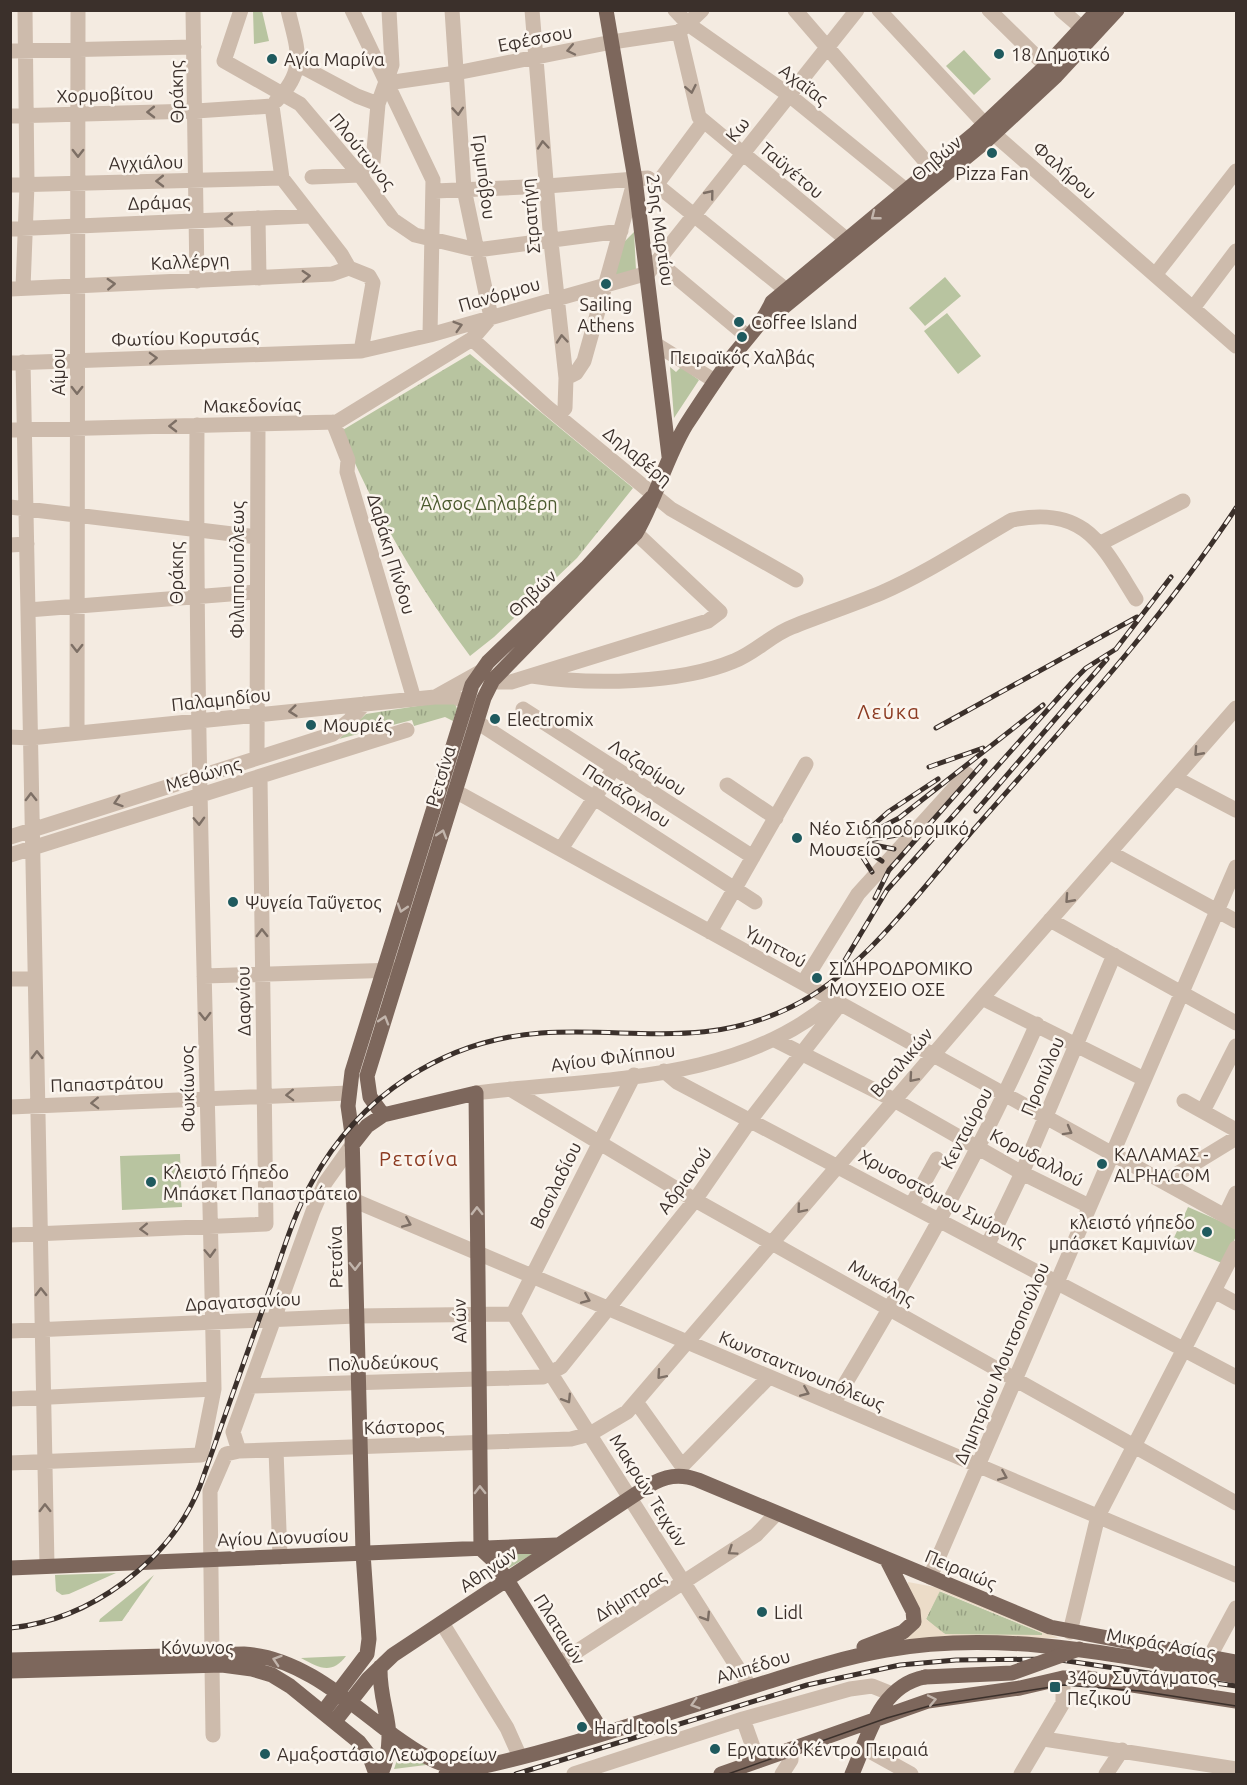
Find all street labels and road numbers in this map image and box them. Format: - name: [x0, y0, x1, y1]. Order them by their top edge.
- street label: Εφέσσου: [496, 21, 574, 55]
- street label: Αχαΐας: [775, 59, 832, 109]
- street label: Θράκης: [165, 60, 188, 124]
- street label: Χορμοβίτου: [56, 82, 154, 106]
- street label: Πλούτωνος: [325, 109, 400, 194]
- street label: Κω: [721, 113, 753, 145]
- street label: Θηβών: [907, 131, 965, 185]
- street label: Γριμπόβου: [470, 133, 500, 221]
- street label: Φαλήρου: [1029, 137, 1101, 203]
- street label: Ταϋγέτου: [756, 138, 828, 202]
- street label: Αγχιάλου: [108, 151, 184, 173]
- street label: 25ης Μαρτίου: [642, 173, 679, 288]
- street label: Στρατήγη: [517, 177, 543, 255]
- street label: Δράμας: [128, 191, 191, 214]
- street label: Καλλέργη: [150, 249, 230, 273]
- street label: Πανόρμου: [456, 273, 542, 315]
- street label: Φωτίου Κορυτσάς: [111, 324, 259, 351]
- street label: Αίμου: [48, 348, 68, 396]
- street label: Μακεδονίας: [203, 394, 301, 417]
- street label: Δηλαβέρη: [600, 422, 676, 490]
- street label: Δαβάκη Πίνδου: [364, 491, 420, 617]
- street label: Φιλιππουπόλεως: [227, 501, 248, 639]
- street label: Θράκης: [166, 541, 187, 605]
- street label: Θηβών: [504, 565, 560, 621]
- street label: Παλαμηδίου: [170, 684, 272, 714]
- street label: Λαζαρίμου: [605, 735, 690, 800]
- street label: Ρετσίνα: [421, 743, 459, 809]
- street label: Μεθώνης: [163, 753, 243, 796]
- street label: Παπάζογλου: [579, 759, 675, 832]
- street label: Υμηττού: [742, 921, 810, 971]
- street label: Δαφνίου: [232, 966, 254, 1036]
- street label: Βασιλικών: [866, 1023, 937, 1101]
- street label: Προπύλου: [1016, 1033, 1068, 1119]
- street label: Αγίου Φιλίππου: [550, 1039, 676, 1075]
- street label: Φωκίωνος: [176, 1045, 199, 1133]
- street label: Παπαστράτου: [50, 1071, 164, 1095]
- street label: Κενταύρου: [936, 1084, 996, 1172]
- street label: Κορυδαλλού: [987, 1124, 1087, 1190]
- street label: Βασιλαδίου: [525, 1138, 585, 1232]
- street label: Αδριανού: [653, 1143, 715, 1217]
- street label: Χρυσοστόμου Σμύρνης: [855, 1145, 1030, 1252]
- street label: Ρετσίνα: [324, 1225, 346, 1288]
- street label: Μυκάλης: [845, 1255, 919, 1310]
- street label: Δημητρίου Μουτσοπούλου: [949, 1259, 1053, 1467]
- street label: Δραγατσανίου: [185, 1288, 301, 1314]
- street label: Αλών: [449, 1298, 469, 1344]
- street label: Κωνσταντινουπόλεως: [716, 1326, 888, 1415]
- street label: Πολυδεύκους: [328, 1350, 438, 1375]
- street label: Κάστορος: [363, 1415, 445, 1438]
- street label: Μακρών Τειχών: [606, 1430, 692, 1550]
- street label: Αγίου Διονυσίου: [217, 1525, 349, 1549]
- street label: Αθηνών: [456, 1542, 521, 1595]
- street label: Πειραιώς: [922, 1545, 1000, 1594]
- street label: Δήμητρας: [591, 1565, 670, 1625]
- street label: Πλαταιών: [531, 1590, 590, 1668]
- street label: Μικράς Ασίας: [1105, 1624, 1217, 1663]
- street label: Κόνωνος: [161, 1637, 233, 1658]
- street label: Αλιπέδου: [714, 1645, 792, 1687]

